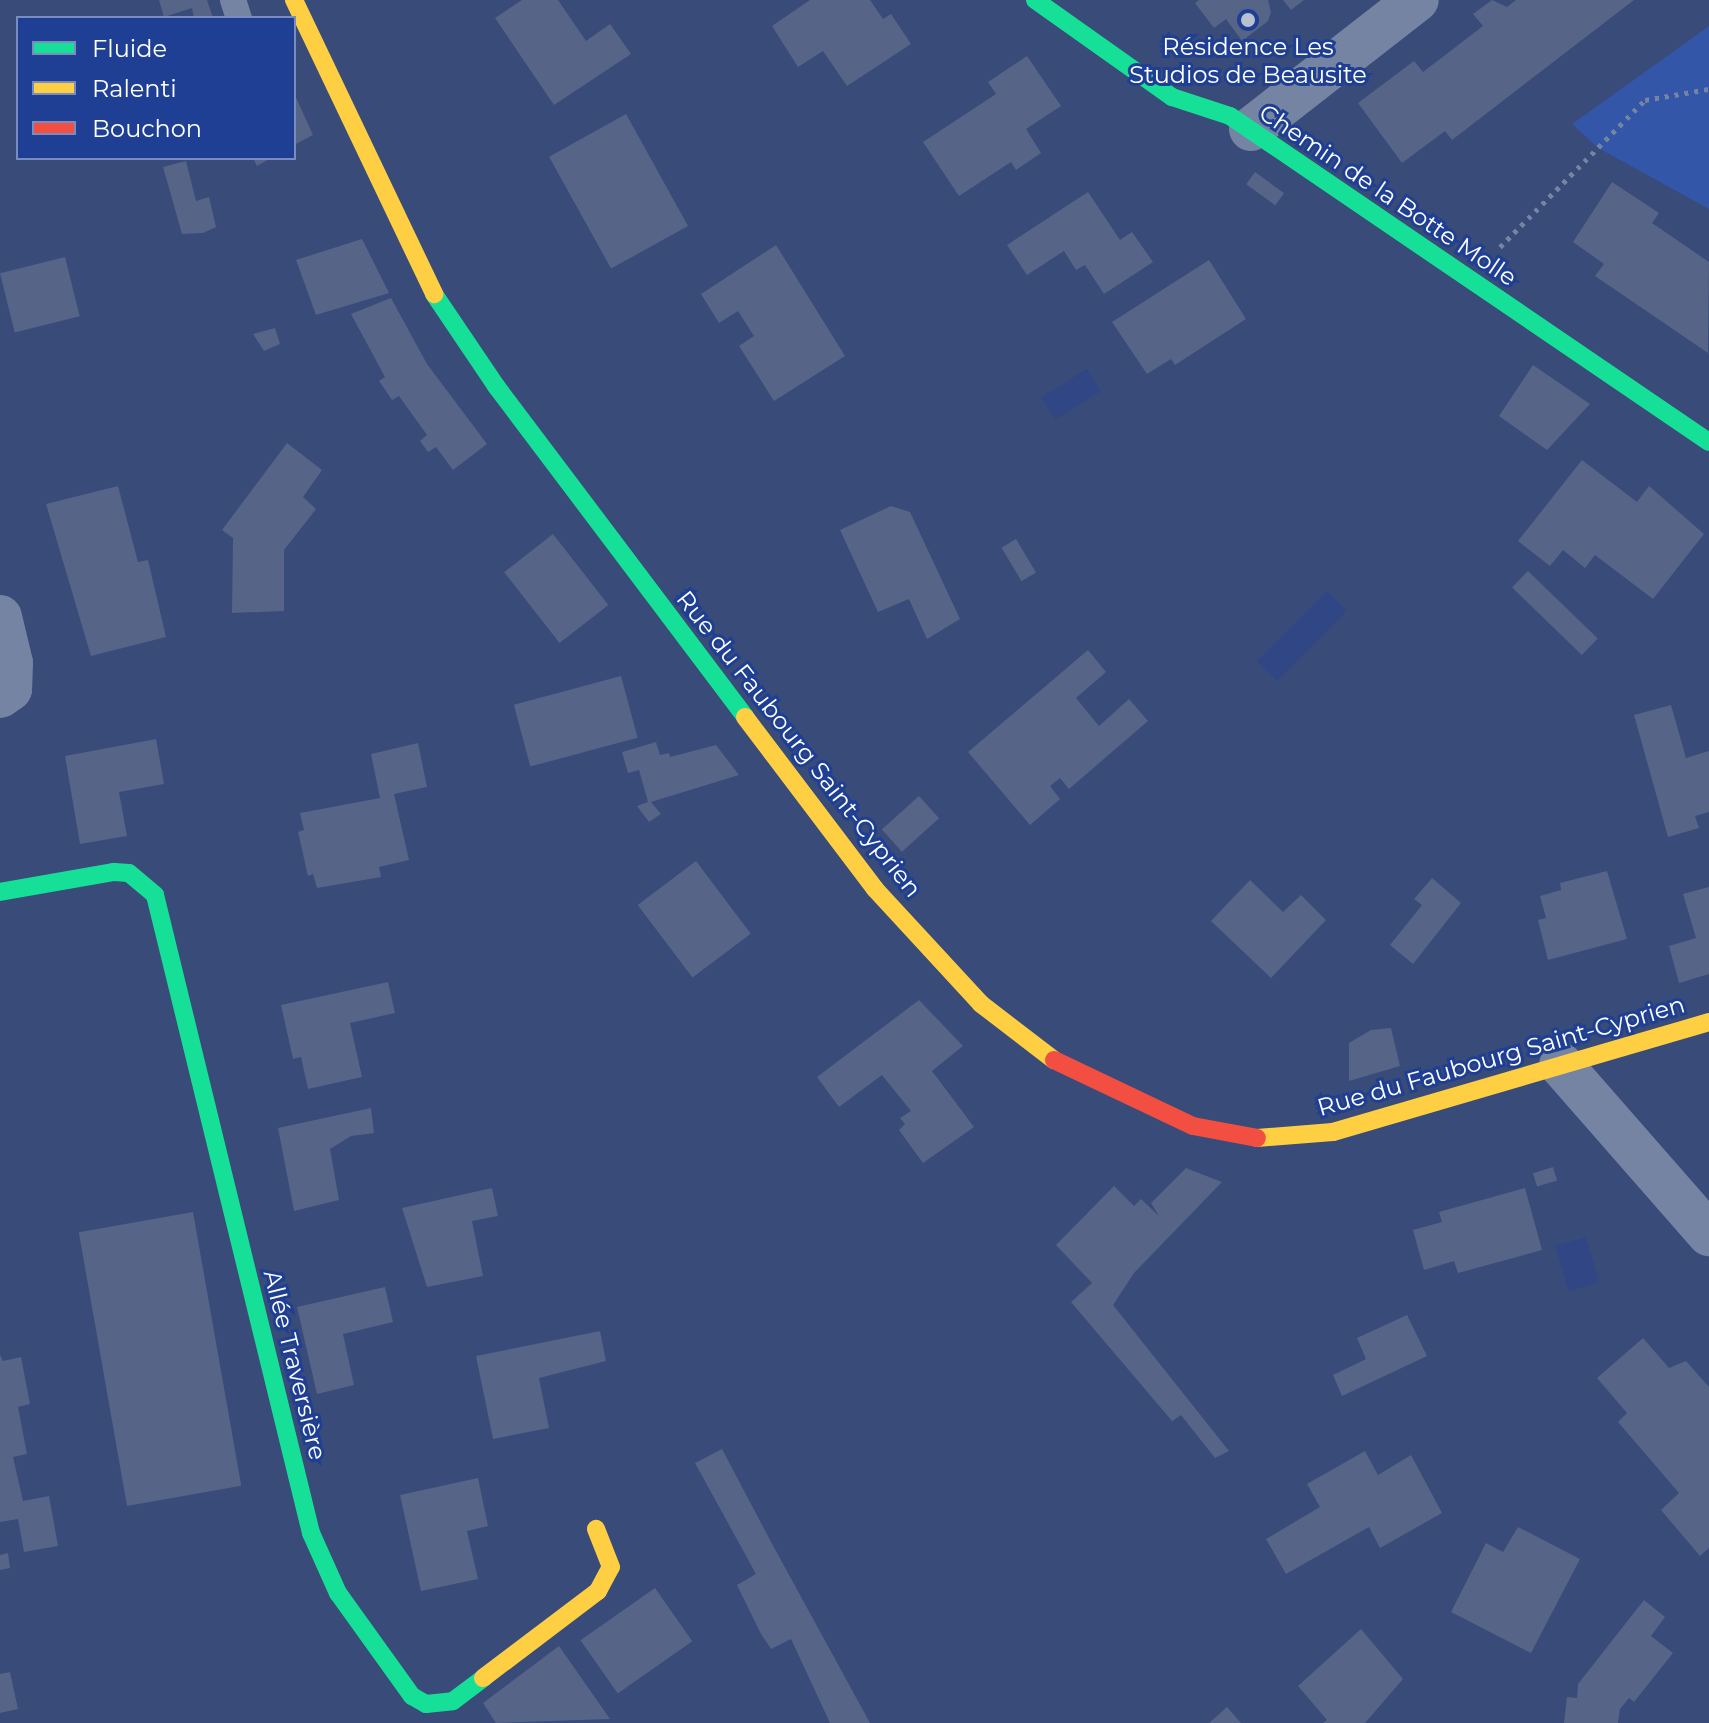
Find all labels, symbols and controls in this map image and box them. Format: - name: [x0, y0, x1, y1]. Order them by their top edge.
- marker: Résidence Les Studios de Beausite: [1239, 11, 1257, 29]
- legend: [16, 16, 296, 160]
- place label: Résidence Les Studios de Beausite: [1129, 33, 1367, 89]
- text: Fluide: [92, 34, 167, 63]
- text: Ralenti: [92, 74, 177, 103]
- street label: Chemin de la Botte Molle: [1254, 98, 1522, 292]
- text: Bouchon: [92, 114, 202, 143]
- street label: Rue du Faubourg Saint-Cyprien: [670, 585, 928, 903]
- street label: Rue du Faubourg Saint-Cyprien: [1314, 990, 1688, 1122]
- street label: Allée Traversière: [257, 1267, 333, 1463]

